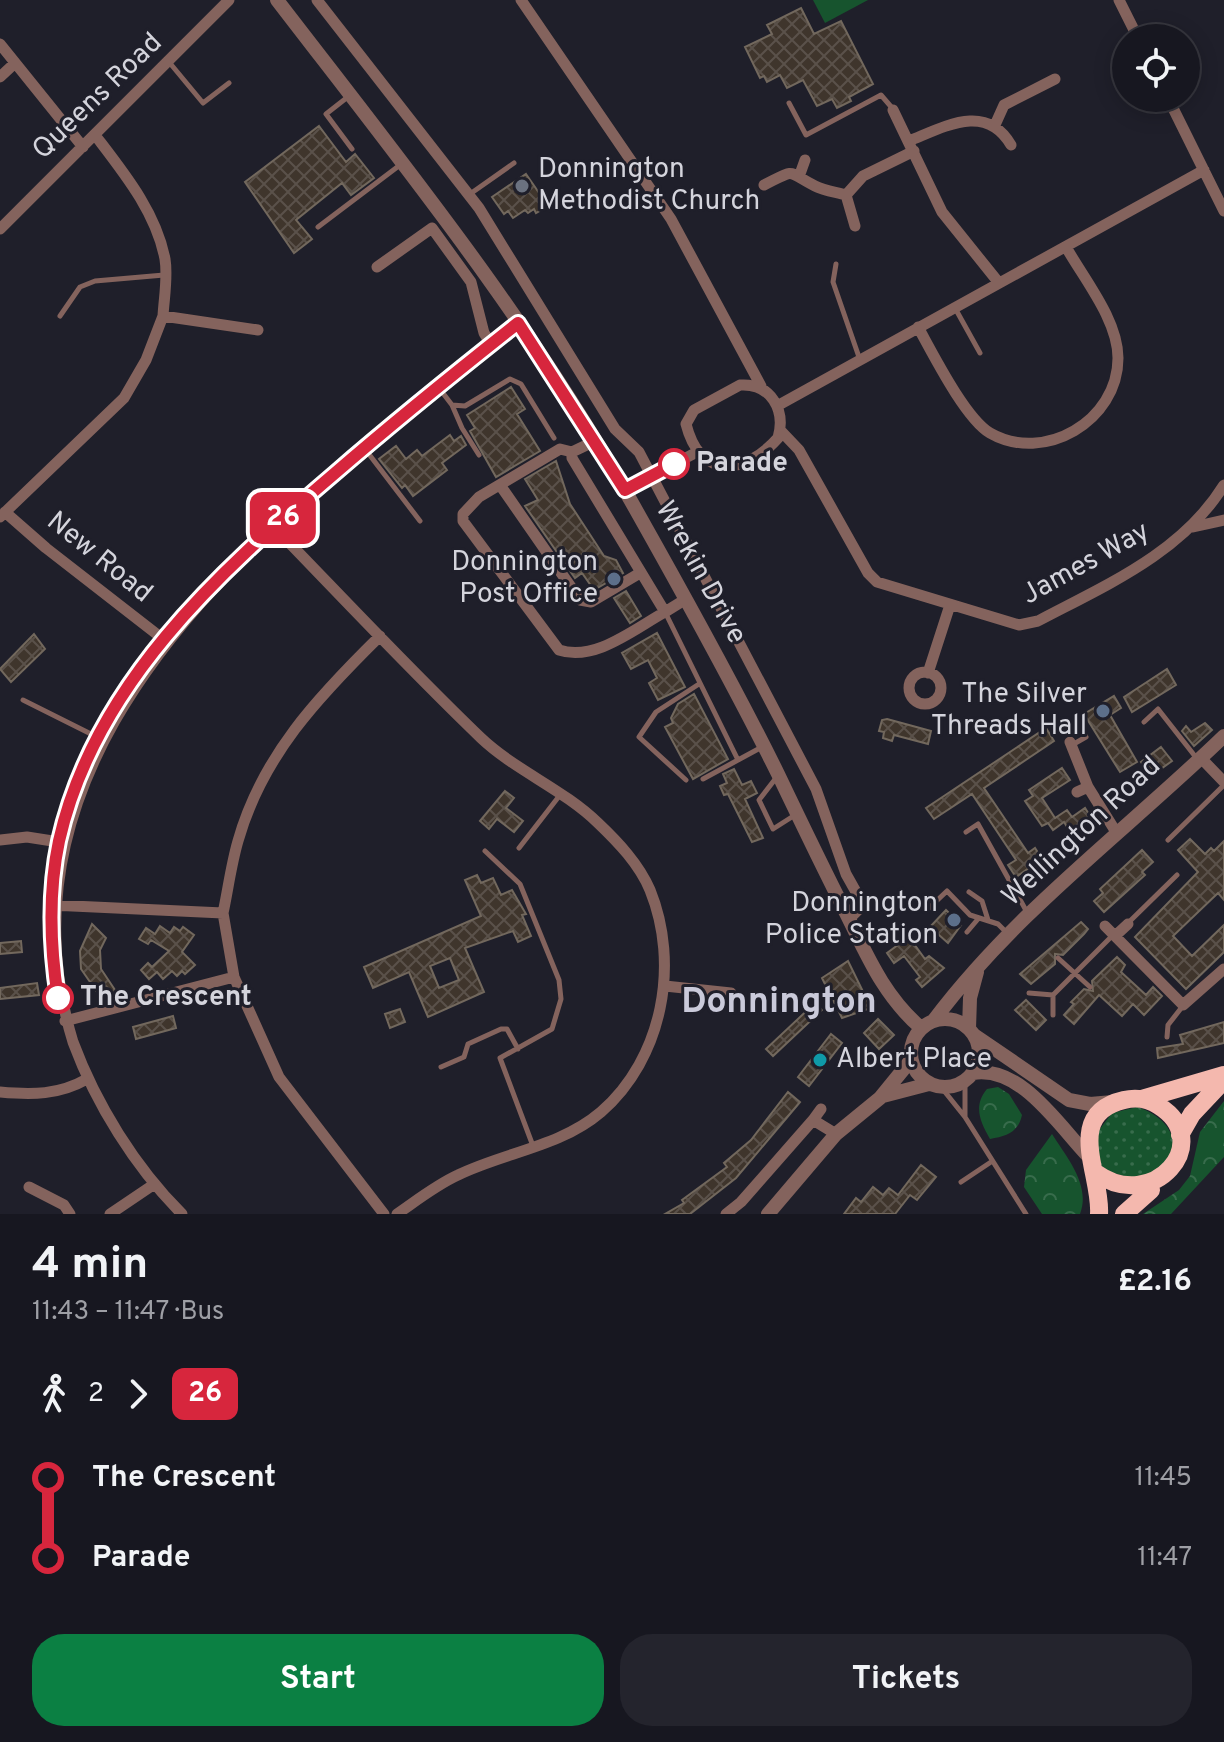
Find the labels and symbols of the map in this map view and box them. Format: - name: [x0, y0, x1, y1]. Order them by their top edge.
- street label: Queens Road: [25, 26, 171, 168]
- place label: Donnington Methodist Church: [538, 152, 760, 220]
- marker: Donnington Methodist Church: [513, 177, 531, 195]
- place label: Parade: [696, 446, 788, 482]
- marker: Parade: [659, 449, 689, 479]
- line badge: 26: [247, 492, 319, 544]
- street label: Wrekin Drive: [646, 495, 754, 651]
- street label: New Road: [39, 504, 159, 612]
- street label: James Way: [1016, 514, 1156, 614]
- place label: Donnington Post Office: [451, 545, 598, 613]
- marker: Donnington Post Office: [605, 570, 623, 588]
- place label: The Silver Threads Hall: [931, 677, 1087, 745]
- marker: The Silver Threads Hall: [1094, 702, 1112, 720]
- street label: Wellington Road: [995, 749, 1169, 915]
- place label: Donnington Police Station: [765, 886, 938, 954]
- marker: Donnington Police Station: [945, 911, 963, 929]
- place label: The Crescent: [80, 980, 252, 1016]
- district label: Donnington: [681, 980, 877, 1026]
- marker: The Crescent: [43, 983, 73, 1013]
- place label: Albert Place: [836, 1042, 992, 1078]
- marker: Albert Place: [811, 1051, 829, 1069]

